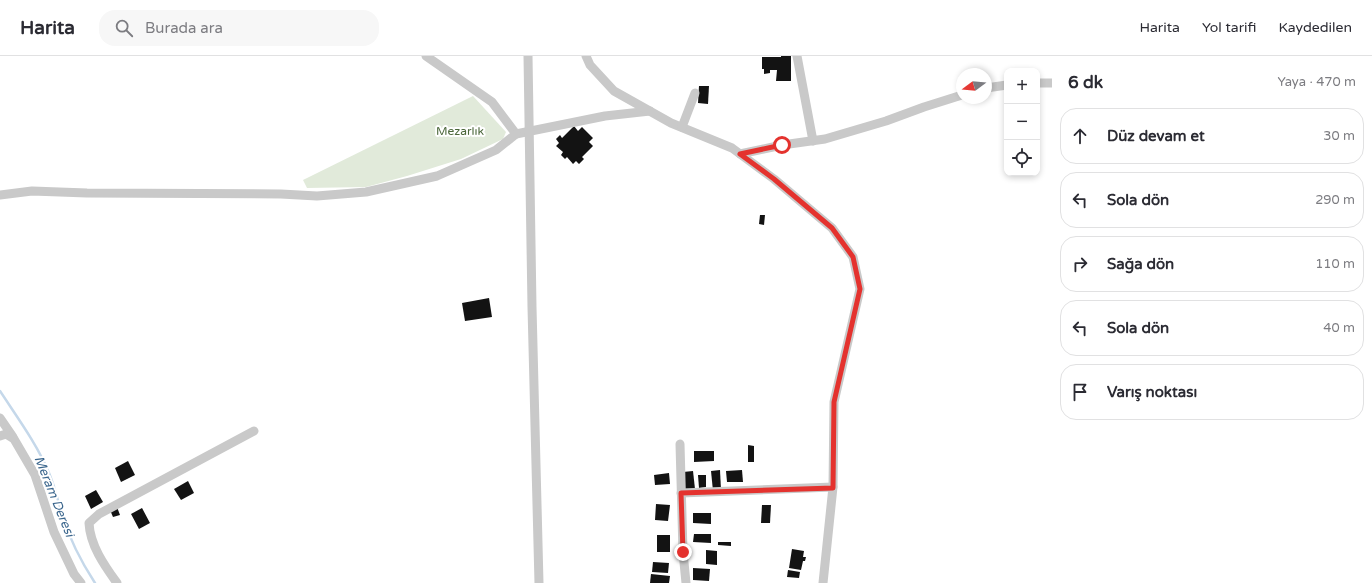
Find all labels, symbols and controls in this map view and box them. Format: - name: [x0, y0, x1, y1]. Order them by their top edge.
- search box: [99, 10, 379, 46]
- text: Harita: [20, 17, 75, 39]
- icon: search: [113, 17, 135, 39]
- text: Burada ara: [145, 19, 223, 37]
- text: Harita: [1139, 19, 1180, 36]
- text: Yol tarifi: [1202, 19, 1256, 36]
- text: Kaydedilen: [1278, 19, 1352, 36]
- north arrow: [956, 68, 992, 104]
- map controls: [1004, 68, 1040, 176]
- button: +: [1004, 68, 1040, 104]
- text: 6 dk: [1068, 72, 1103, 93]
- text: Yaya · 470 m: [1277, 74, 1356, 90]
- button: −: [1004, 104, 1040, 140]
- park label: Mezarlık: [436, 124, 484, 138]
- icon: ahead: [1069, 125, 1091, 147]
- text: Düz devam et: [1107, 127, 1205, 145]
- text: 30 m: [1323, 128, 1355, 144]
- route start: [773, 136, 791, 154]
- button: locate: [1004, 140, 1040, 176]
- icon: left: [1069, 189, 1091, 211]
- text: Sola dön: [1107, 191, 1169, 209]
- text: 290 m: [1315, 192, 1355, 208]
- icon: right: [1069, 253, 1091, 275]
- text: Sağa dön: [1107, 255, 1174, 273]
- text: 110 m: [1315, 256, 1355, 272]
- icon: left: [1069, 317, 1091, 339]
- text: Sola dön: [1107, 319, 1169, 337]
- text: 40 m: [1323, 320, 1355, 336]
- icon: arrive: [1069, 381, 1091, 403]
- text: Varış noktası: [1107, 383, 1197, 401]
- water label: Meram Deresi: [31, 454, 78, 541]
- route end: [674, 543, 692, 561]

